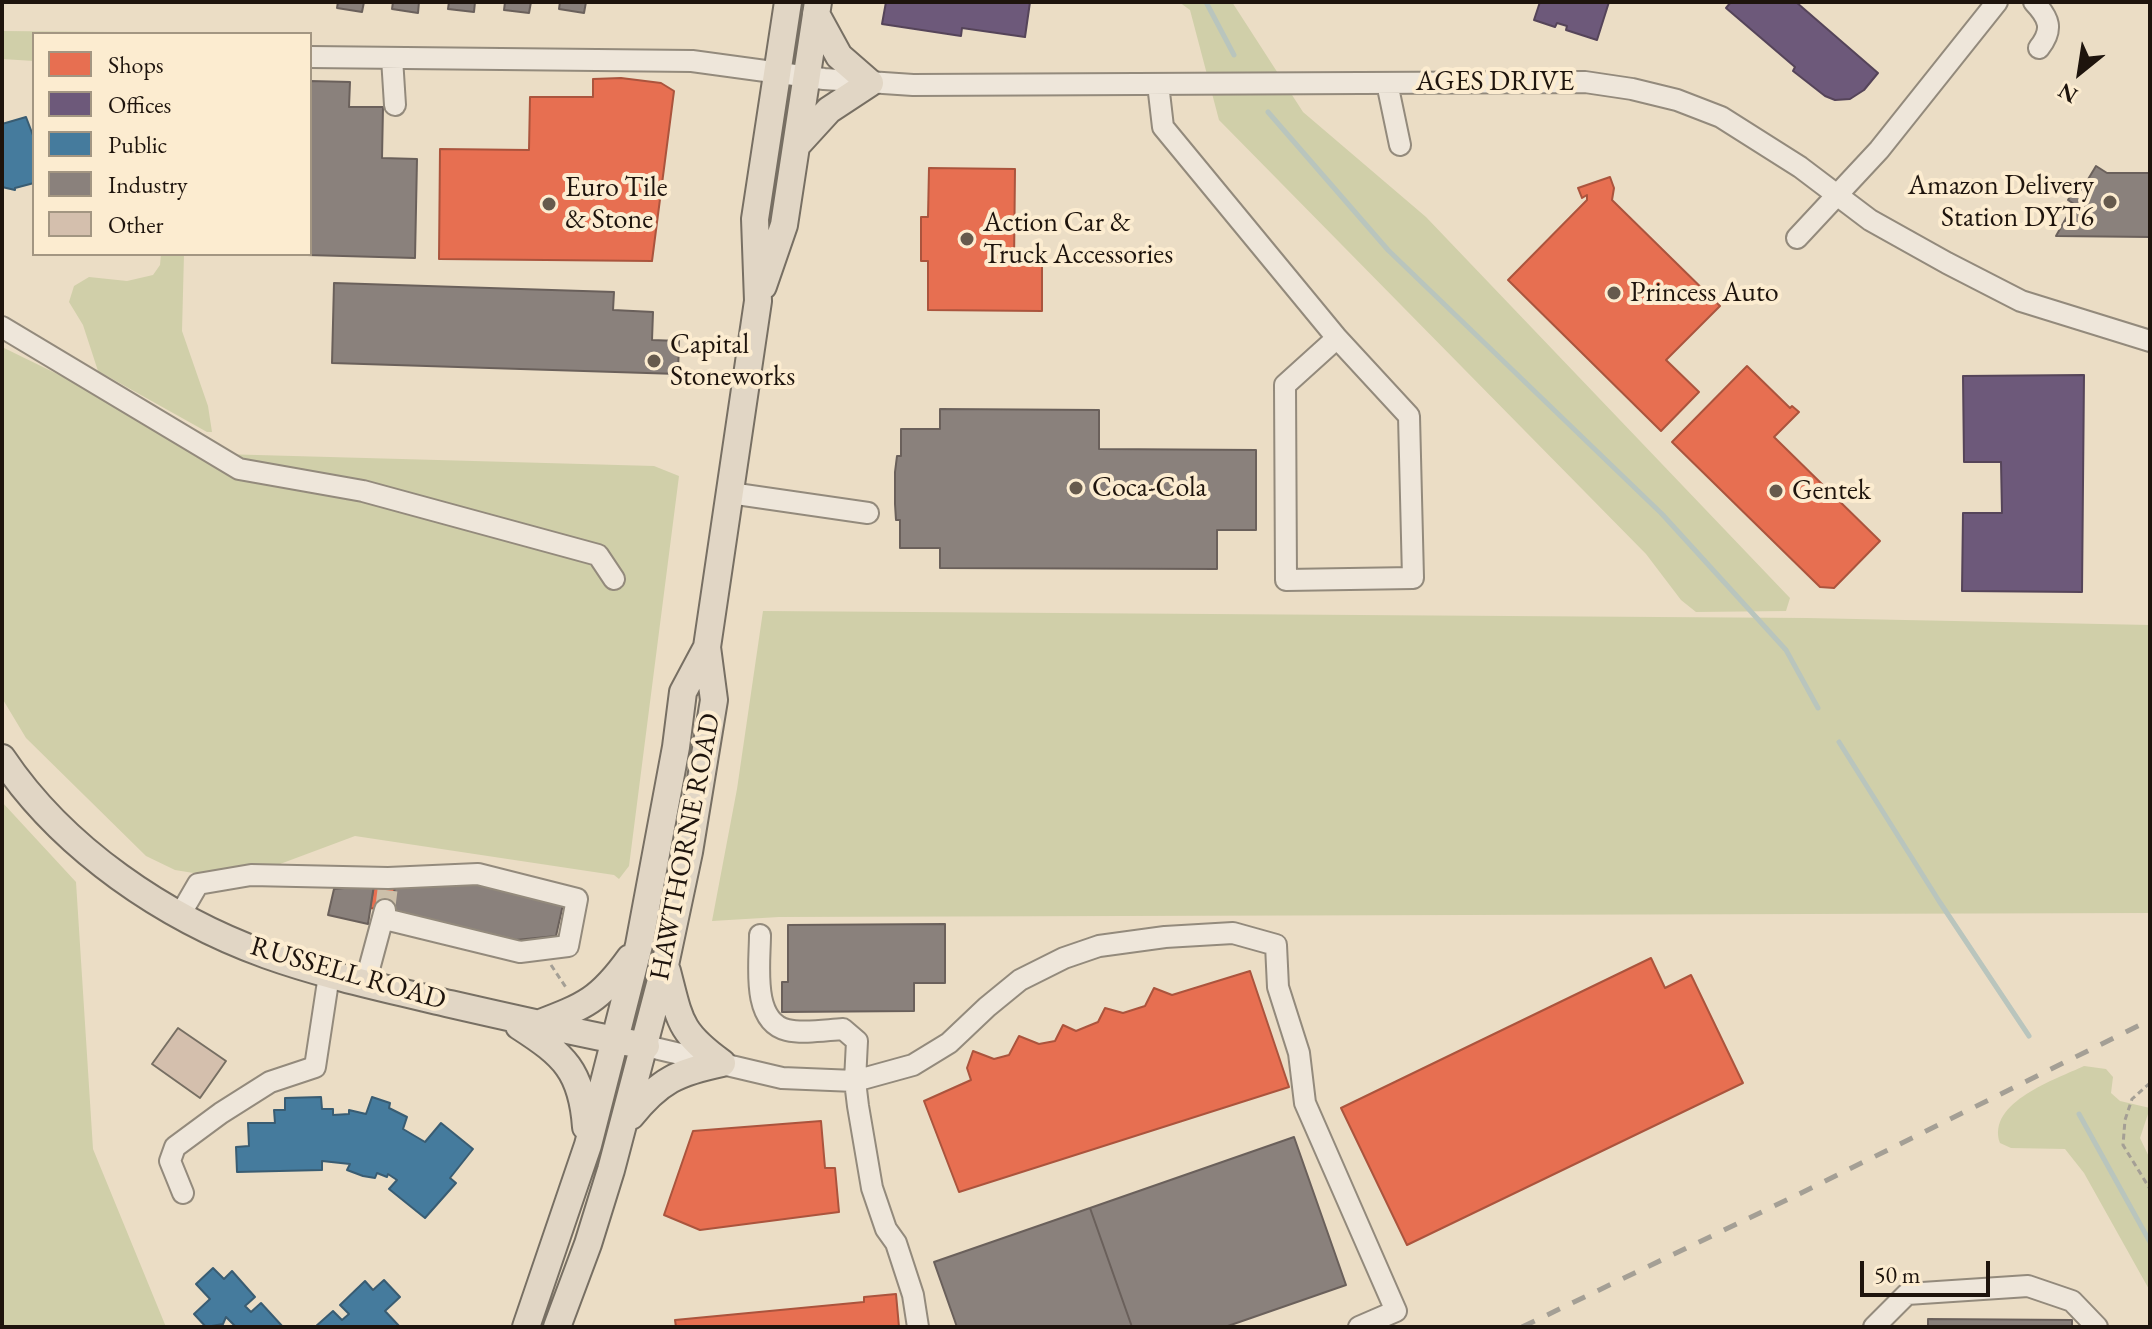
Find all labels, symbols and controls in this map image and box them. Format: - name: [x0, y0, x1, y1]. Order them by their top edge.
- legend: [32, 32, 312, 256]
- north arrow: [2040, 32, 2120, 112]
- text: Shops: [108, 49, 164, 80]
- street label: AGES DRIVE: [1416, 65, 1574, 99]
- text: N: [2053, 76, 2083, 110]
- text: Offices: [108, 89, 171, 120]
- text: Public: [108, 129, 167, 160]
- text: Industry: [108, 169, 187, 200]
- place label: Amazon Delivery Station DYT6: [1908, 169, 2094, 235]
- place label: Euro Tile & Stone: [565, 171, 668, 237]
- marker: Amazon Delivery Station DYT6: [2101, 193, 2119, 211]
- marker: Euro Tile & Stone: [540, 195, 558, 213]
- place label: Action Car & Truck Accessories: [983, 206, 1173, 272]
- text: Other: [108, 209, 164, 240]
- marker: Action Car & Truck Accessories: [958, 230, 976, 248]
- place label: Princess Auto: [1630, 276, 1779, 310]
- marker: Princess Auto: [1605, 284, 1623, 302]
- place label: Capital Stoneworks: [670, 328, 795, 394]
- marker: Capital Stoneworks: [645, 352, 663, 370]
- place label: Coca-Cola: [1092, 471, 1207, 505]
- place label: Gentek: [1792, 474, 1871, 508]
- marker: Coca-Cola: [1067, 479, 1085, 497]
- marker: Gentek: [1767, 482, 1785, 500]
- street label: HAWTHORNE ROAD: [644, 711, 728, 983]
- street label: RUSSELL ROAD: [246, 930, 450, 1018]
- scale bar: [1864, 1245, 1994, 1295]
- text: 50 m: [1874, 1259, 1921, 1290]

